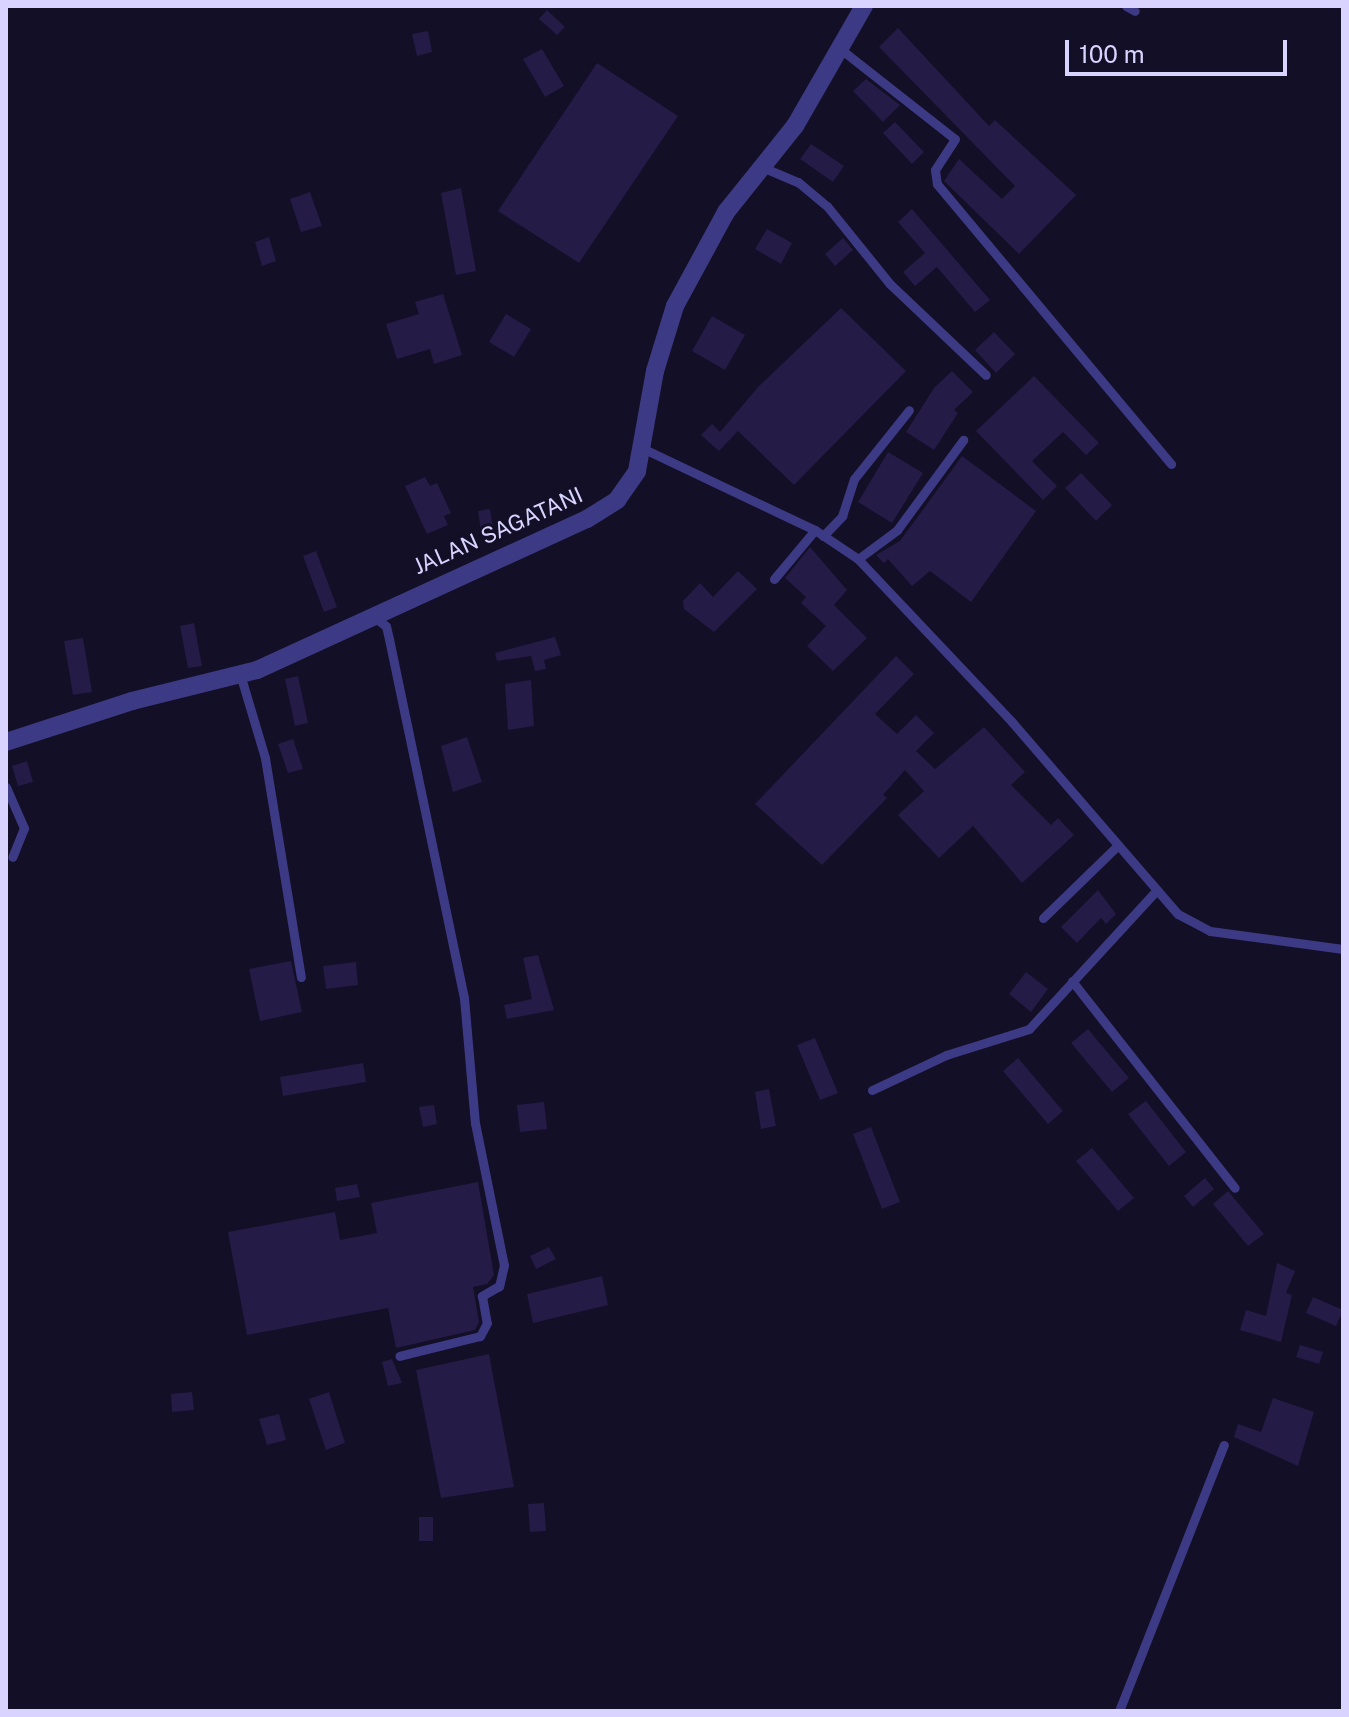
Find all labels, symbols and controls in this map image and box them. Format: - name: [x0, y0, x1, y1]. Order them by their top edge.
- scale bar: [1069, 24, 1291, 74]
- text: 100 m: [1079, 40, 1145, 68]
- street label: JALAN SAGATANI: [409, 482, 587, 580]

